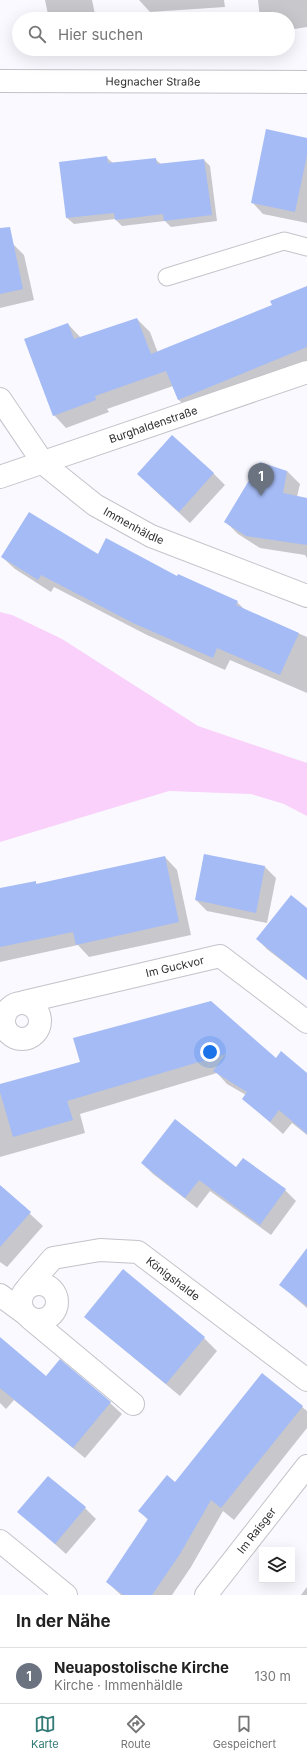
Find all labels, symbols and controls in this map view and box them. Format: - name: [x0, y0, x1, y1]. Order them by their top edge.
- search box: [12, 12, 295, 56]
- icon: search: [26, 23, 48, 45]
- text: Hier suchen: [58, 25, 143, 44]
- street label: Hegnacher Straße: [106, 74, 200, 89]
- street label: Burghaldenstraße: [107, 403, 199, 446]
- pin: 1: [248, 463, 274, 496]
- street label: Immenhäldle: [101, 504, 166, 547]
- street label: Im Guckvor: [144, 953, 205, 980]
- your location: [200, 1042, 220, 1062]
- street label: Königshalde: [143, 1254, 203, 1303]
- street label: Im Raisger: [234, 1505, 279, 1556]
- map controls: [259, 1547, 295, 1583]
- button: layers: [259, 1547, 295, 1583]
- text: In der Nähe: [16, 1611, 111, 1631]
- text: Neuapostolische Kirche: [54, 1658, 229, 1677]
- text: 1: [26, 1668, 32, 1684]
- text: 130 m: [254, 1668, 291, 1684]
- text: Kirche · Immenhäldle: [54, 1677, 183, 1693]
- tab: Karte: [31, 1713, 59, 1751]
- tab: Route: [121, 1713, 151, 1751]
- tab: Gespeichert: [213, 1713, 276, 1751]

